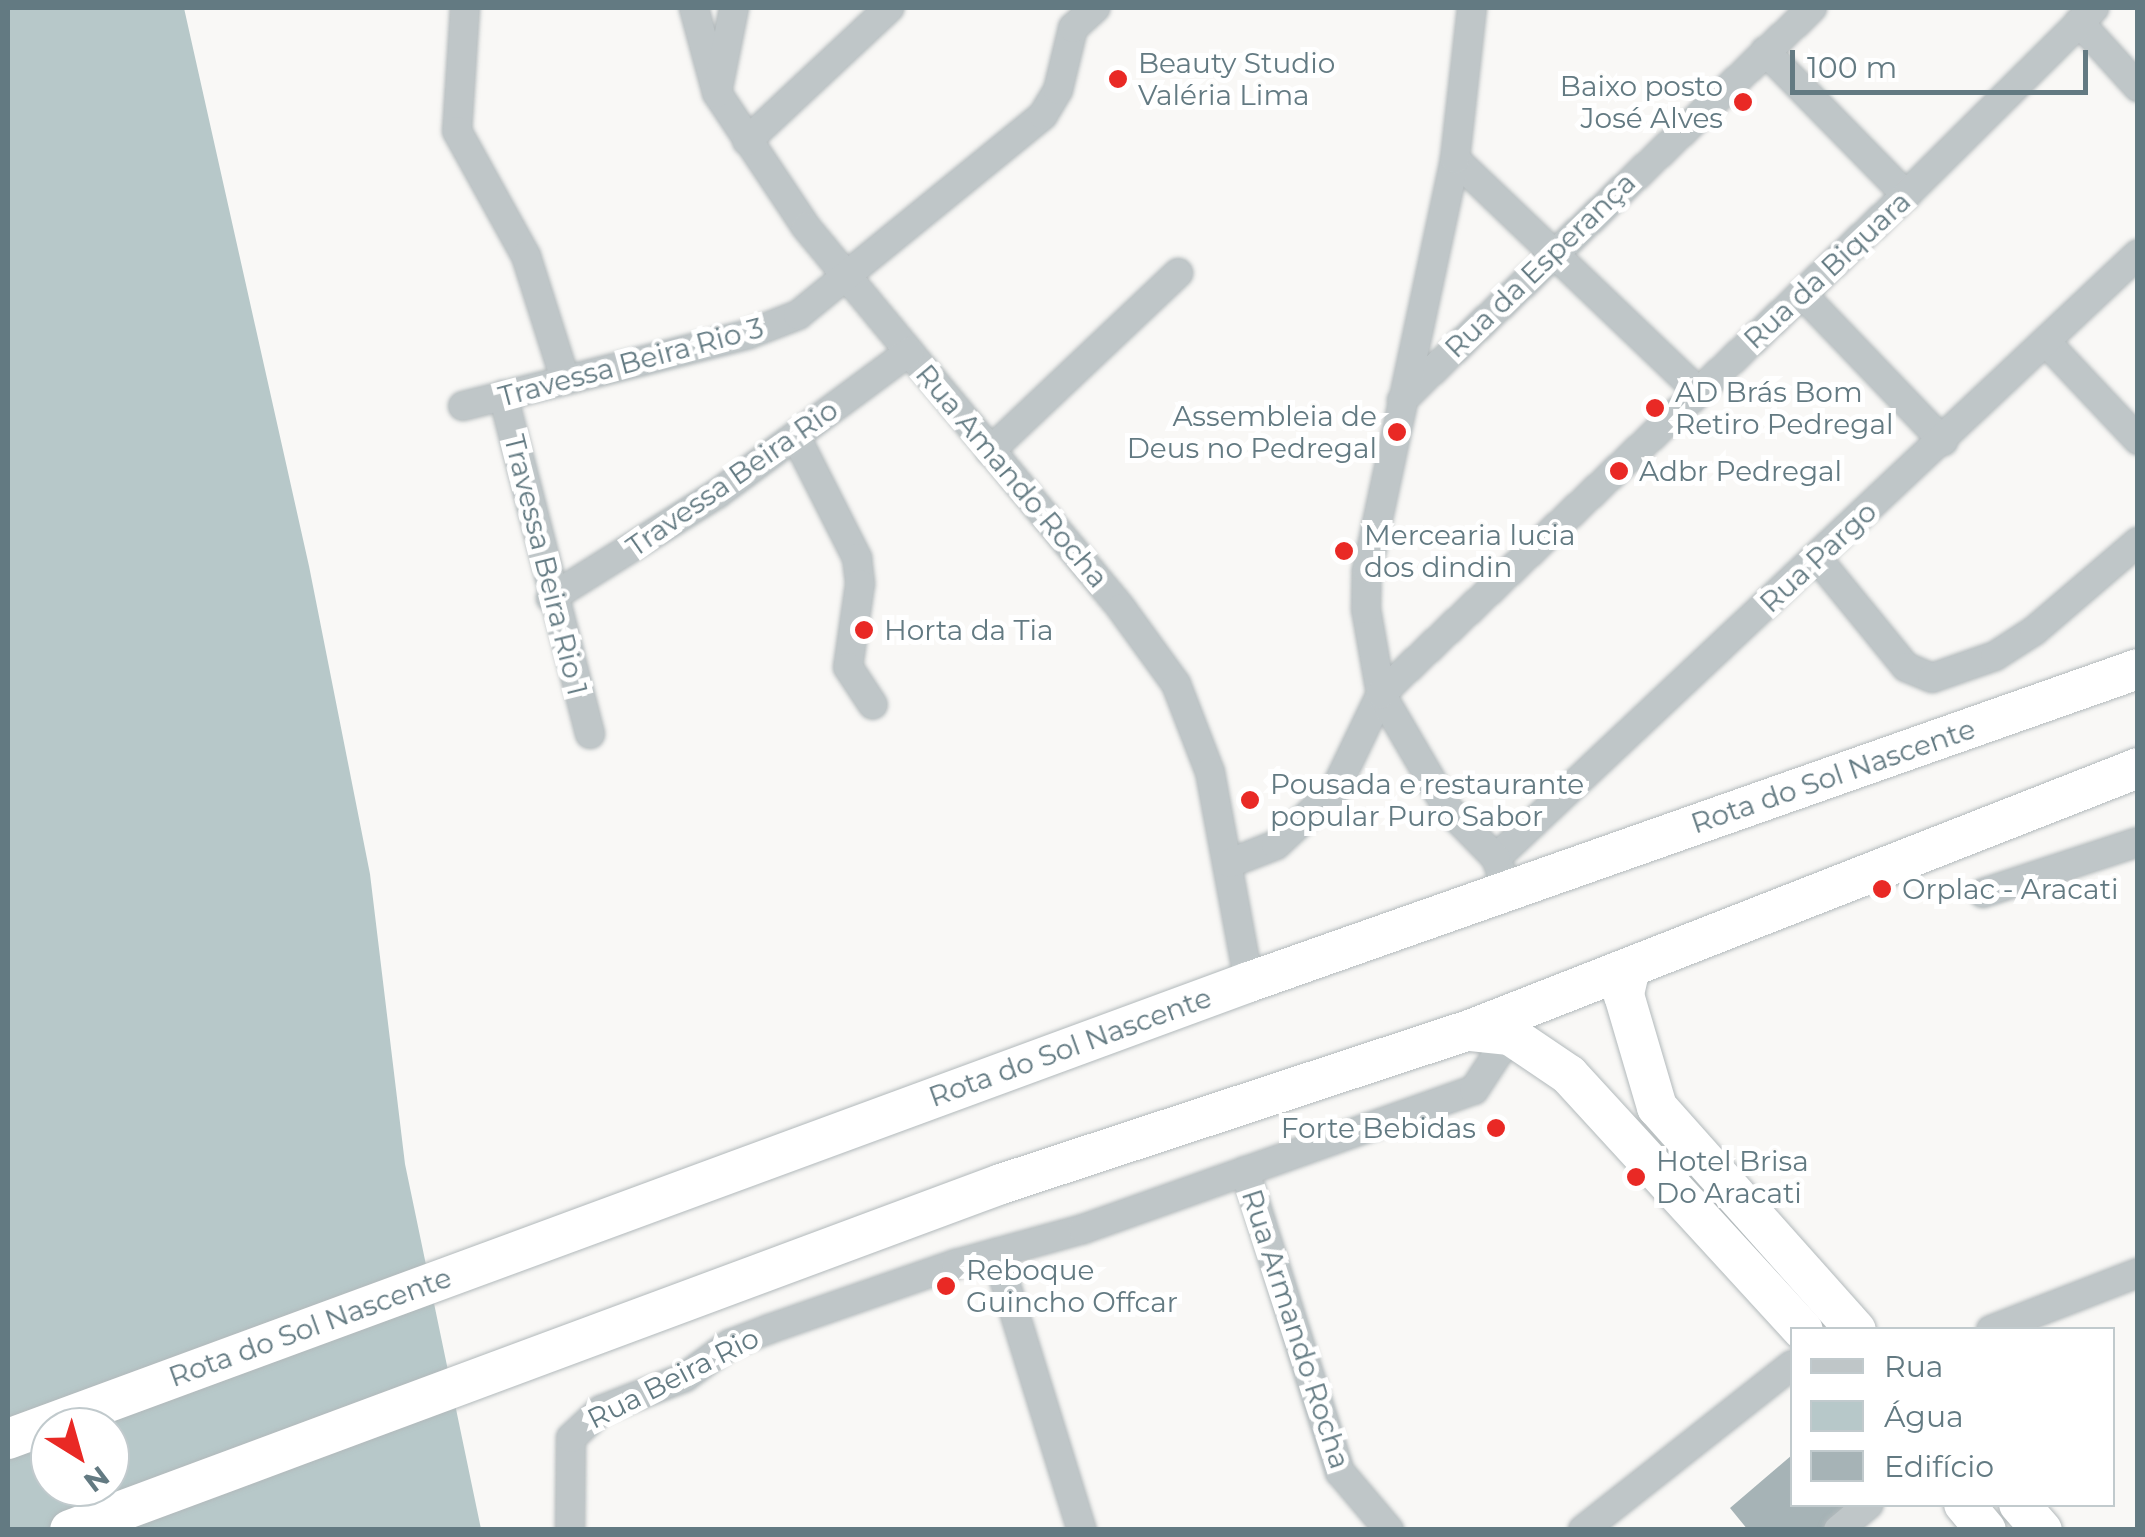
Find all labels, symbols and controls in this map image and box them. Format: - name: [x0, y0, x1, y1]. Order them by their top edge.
- scale bar: [1795, 30, 2092, 92]
- place label: Beauty Studio Valéria Lima: [1138, 46, 1335, 112]
- text: 100 m: [1807, 49, 1897, 86]
- marker: Beauty Studio Valéria Lima: [1107, 68, 1129, 90]
- place label: Baixo posto José Alves: [1560, 69, 1723, 135]
- marker: Baixo posto José Alves: [1732, 91, 1754, 113]
- street label: Rua da Esperança: [1438, 166, 1642, 364]
- street label: Rua da Biquara: [1737, 184, 1917, 356]
- street label: Travessa Beira Rio 3: [495, 310, 767, 414]
- street label: Rua Amando Rocha: [909, 358, 1115, 594]
- place label: AD Brás Bom Retiro Pedregal: [1675, 375, 1893, 441]
- street label: Travessa Beira Rio: [620, 393, 844, 563]
- marker: AD Brás Bom Retiro Pedregal: [1644, 397, 1666, 419]
- place label: Assembleia de Deus no Pedregal: [1127, 399, 1377, 465]
- marker: Assembleia de Deus no Pedregal: [1386, 421, 1408, 443]
- street label: Travessa Beira Rio 1: [497, 431, 595, 699]
- place label: Adbr Pedregal: [1639, 454, 1842, 488]
- marker: Adbr Pedregal: [1608, 460, 1630, 482]
- street label: Rua Pargo: [1753, 495, 1883, 619]
- place label: Mercearia lucia dos dindin: [1364, 518, 1575, 584]
- marker: Mercearia lucia dos dindin: [1333, 540, 1355, 562]
- place label: Horta da Tia: [884, 613, 1054, 647]
- marker: Horta da Tia: [853, 619, 875, 641]
- street label: Rota do Sol Nascente: [1687, 712, 1979, 840]
- place label: Pousada e restaurante popular Puro Sabor: [1270, 767, 1584, 833]
- marker: Pousada e restaurante popular Puro Sabor: [1239, 789, 1261, 811]
- place label: Orplac - Aracati: [1902, 872, 2119, 906]
- marker: Orplac - Aracati: [1871, 878, 1893, 900]
- street label: Rota do Sol Nascente: [924, 980, 1216, 1114]
- place label: Forte Bebidas: [1281, 1111, 1476, 1145]
- marker: Forte Bebidas: [1485, 1117, 1507, 1139]
- place label: Hotel Brisa Do Aracati: [1656, 1144, 1809, 1210]
- marker: Hotel Brisa Do Aracati: [1625, 1166, 1647, 1188]
- street label: Rua Armando Rocha: [1235, 1185, 1357, 1473]
- place label: Reboque Guincho Offcar: [966, 1253, 1178, 1319]
- street label: Rota do Sol Nascente: [164, 1260, 456, 1394]
- marker: Reboque Guincho Offcar: [935, 1275, 957, 1297]
- street label: Rua Beira Rio: [582, 1320, 764, 1436]
- legend: [1790, 1327, 2115, 1507]
- text: Rua: [1884, 1348, 1944, 1385]
- text: Água: [1884, 1398, 1964, 1435]
- north arrow: [30, 1407, 130, 1507]
- text: Edifício: [1884, 1448, 1994, 1485]
- text: N: [78, 1459, 116, 1500]

